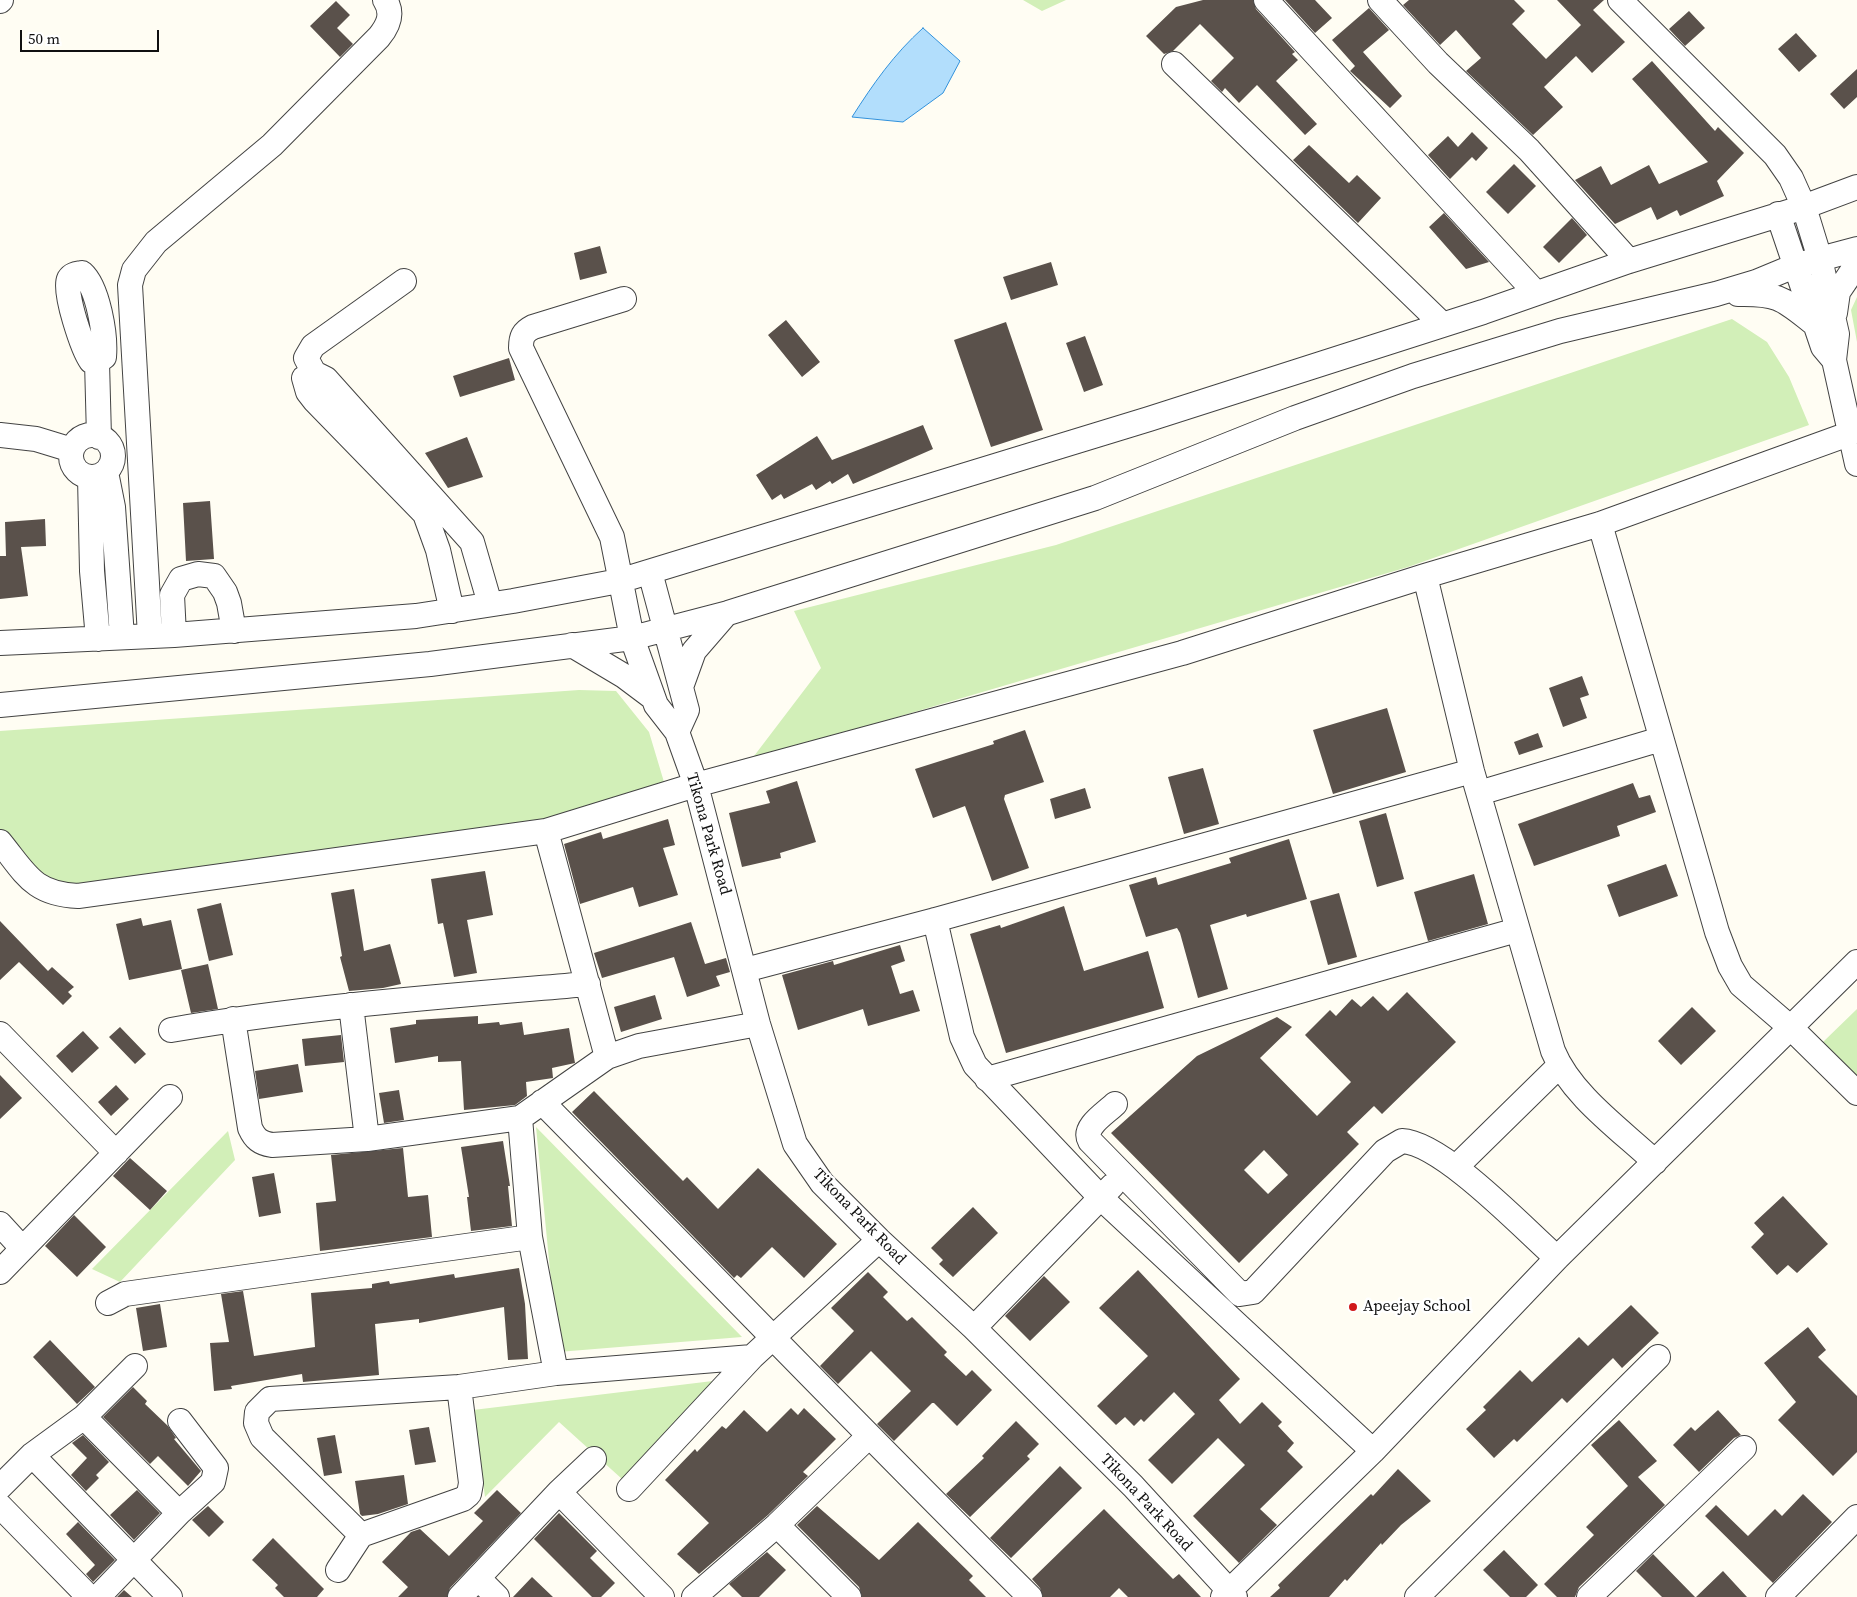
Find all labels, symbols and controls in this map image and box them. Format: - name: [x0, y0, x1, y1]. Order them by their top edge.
- scale bar: [22, 20, 161, 52]
- text: 50 m: [28, 28, 60, 49]
- street label: Tikona Park Road: [681, 771, 735, 897]
- street label: Tikona Park Road: [808, 1165, 910, 1269]
- place label: Apeejay School: [1363, 1297, 1471, 1317]
- marker: Apeejay School: [1347, 1301, 1359, 1313]
- street label: Tikona Park Road: [1096, 1450, 1196, 1556]

